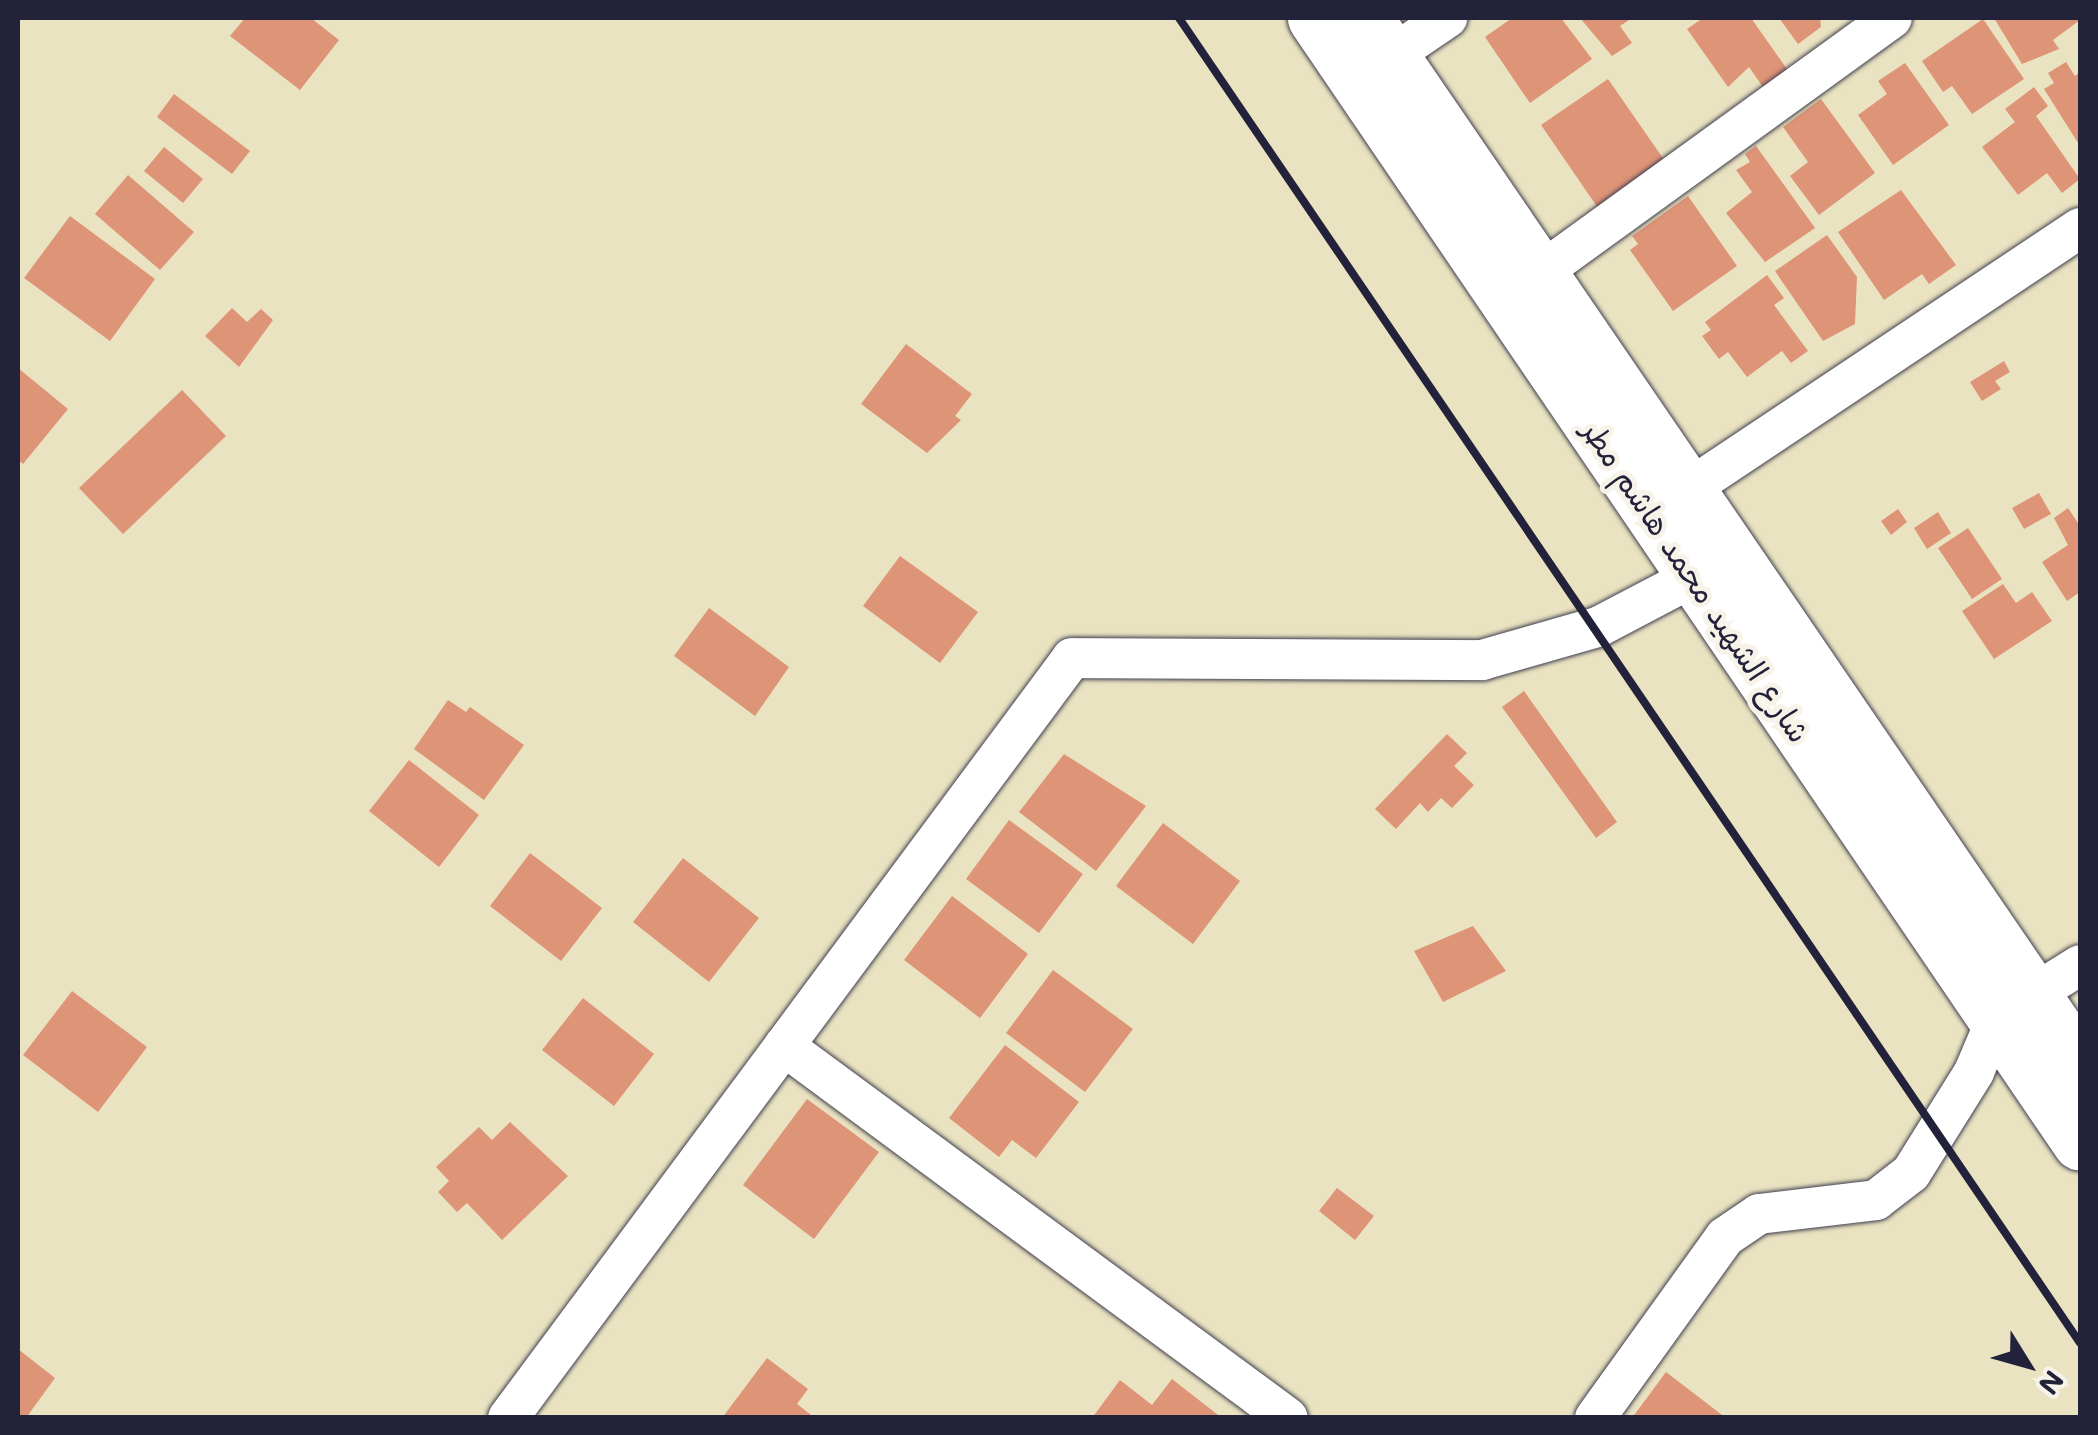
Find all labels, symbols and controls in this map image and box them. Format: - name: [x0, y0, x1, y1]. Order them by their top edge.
- street label: شارع الشهيد محمد هاشم مطر: [1576, 413, 1818, 749]
- north arrow: [1978, 1315, 2078, 1415]
- text: N: [2031, 1364, 2073, 1402]

